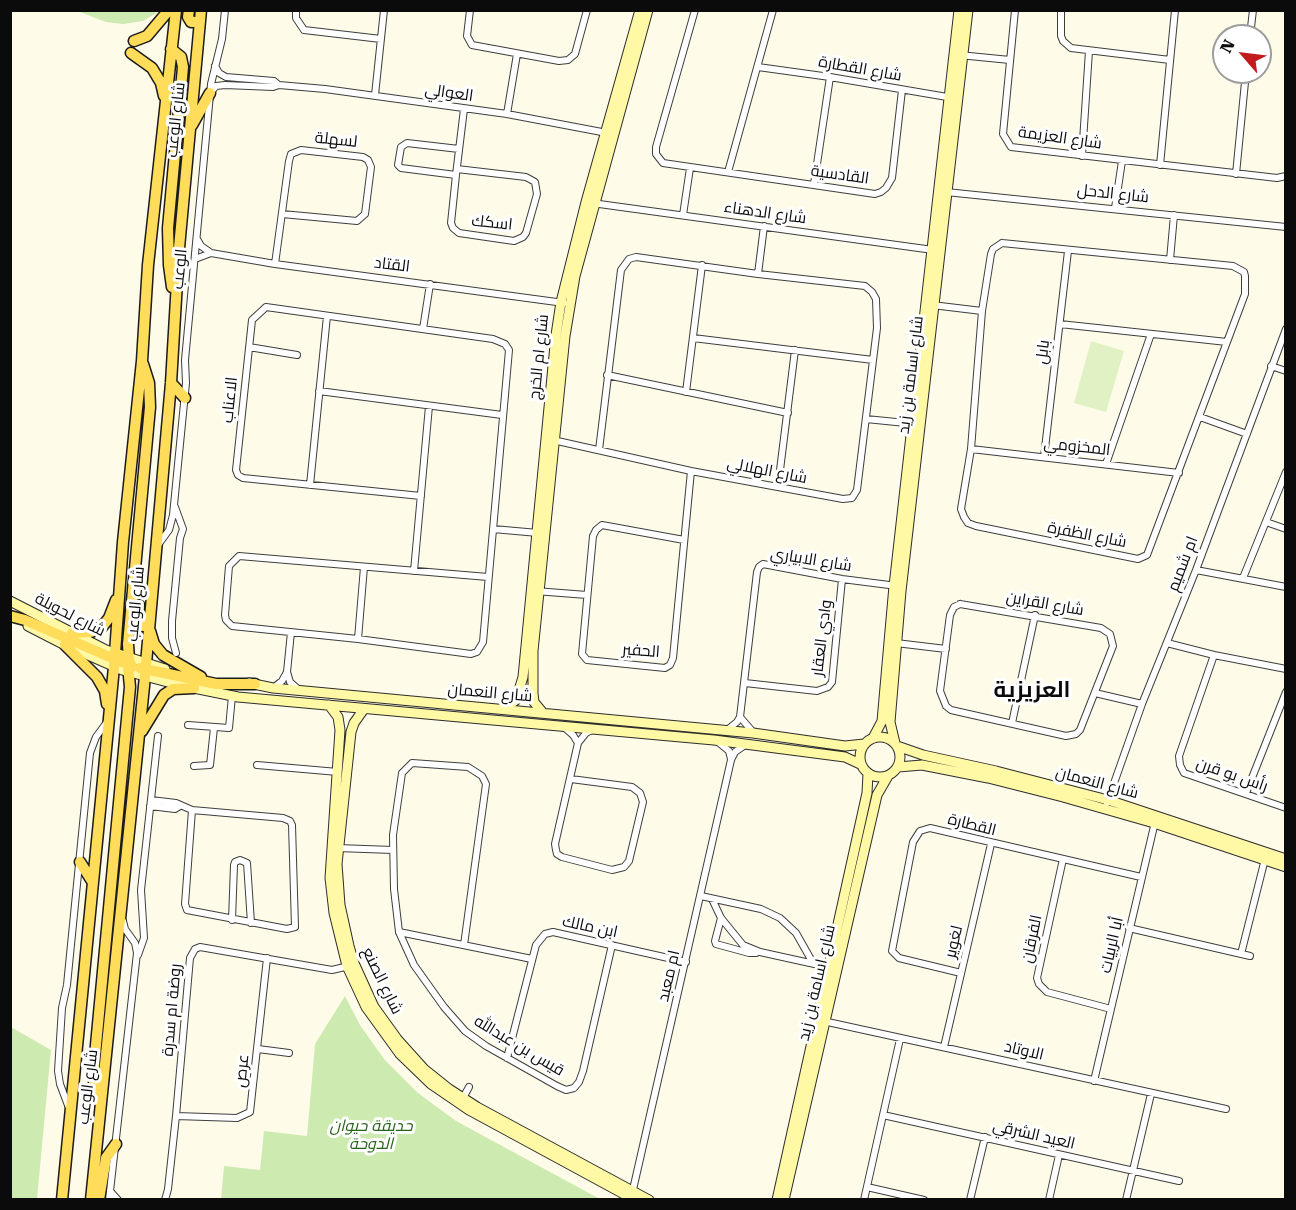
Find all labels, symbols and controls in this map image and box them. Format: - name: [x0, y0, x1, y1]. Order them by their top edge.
- north arrow: [1212, 24, 1272, 84]
- text: N: [1216, 36, 1239, 56]
- street label: شارع القطارة: [817, 52, 903, 86]
- street label: العوالي: [424, 80, 474, 106]
- street label: شارع الوعب: [163, 81, 189, 159]
- street label: شارع العزيمة: [1017, 123, 1103, 153]
- street label: لسهلة: [314, 128, 358, 152]
- street label: القادسية: [810, 161, 870, 189]
- street label: شارع الدحل: [1076, 181, 1150, 207]
- street label: شارع الدهناء: [722, 198, 808, 228]
- street label: اسكك: [471, 211, 513, 235]
- street label: الوعب: [168, 248, 192, 290]
- street label: القتاد: [373, 253, 411, 277]
- street label: شارع ام الخرج: [525, 313, 553, 401]
- street label: شارع اسامة بن زيد: [894, 315, 928, 435]
- street label: بابل: [1032, 339, 1054, 365]
- street label: الاعناب: [218, 376, 242, 424]
- street label: المخزومي: [1043, 434, 1111, 460]
- street label: شارع الهلالي: [725, 454, 809, 488]
- street label: شارع الظفرة: [1046, 518, 1128, 552]
- street label: ام شميم: [1164, 534, 1202, 594]
- street label: شارع الابياري: [769, 544, 853, 576]
- street label: شارع الوعب: [123, 566, 149, 642]
- street label: شارع القراين: [1005, 588, 1085, 620]
- street label: شارع لحويلة: [31, 589, 109, 641]
- street label: وادي العقار: [808, 599, 836, 677]
- street label: الحفير: [621, 640, 661, 662]
- district label: العزيزية: [994, 678, 1070, 704]
- street label: شارع النعمان: [447, 680, 533, 706]
- street label: رأس بو قرن: [1194, 754, 1270, 796]
- street label: شارع النعمان: [1054, 763, 1140, 803]
- street label: القطارة: [946, 810, 998, 840]
- street label: ابن مالك: [560, 912, 620, 942]
- street label: الفرقان: [1018, 913, 1046, 965]
- street label: أبا الربيات: [1096, 915, 1128, 975]
- street label: شارع اسامة بن زيد: [794, 923, 840, 1043]
- street label: لغوير: [941, 924, 967, 960]
- street label: شارع الصنع: [358, 944, 406, 1018]
- street label: ام معبد: [654, 948, 684, 1004]
- street label: روضة ام سدرة: [158, 963, 186, 1057]
- street label: قيس بن عبدالله: [470, 1012, 568, 1080]
- street label: الاوتاد: [1002, 1037, 1046, 1065]
- street label: شارع الوعب: [74, 1048, 102, 1126]
- street label: عرص: [231, 1053, 253, 1089]
- park label: حديقة حيوان الدوحة: [329, 1116, 413, 1154]
- street label: العيد الشرقي: [991, 1116, 1077, 1154]

